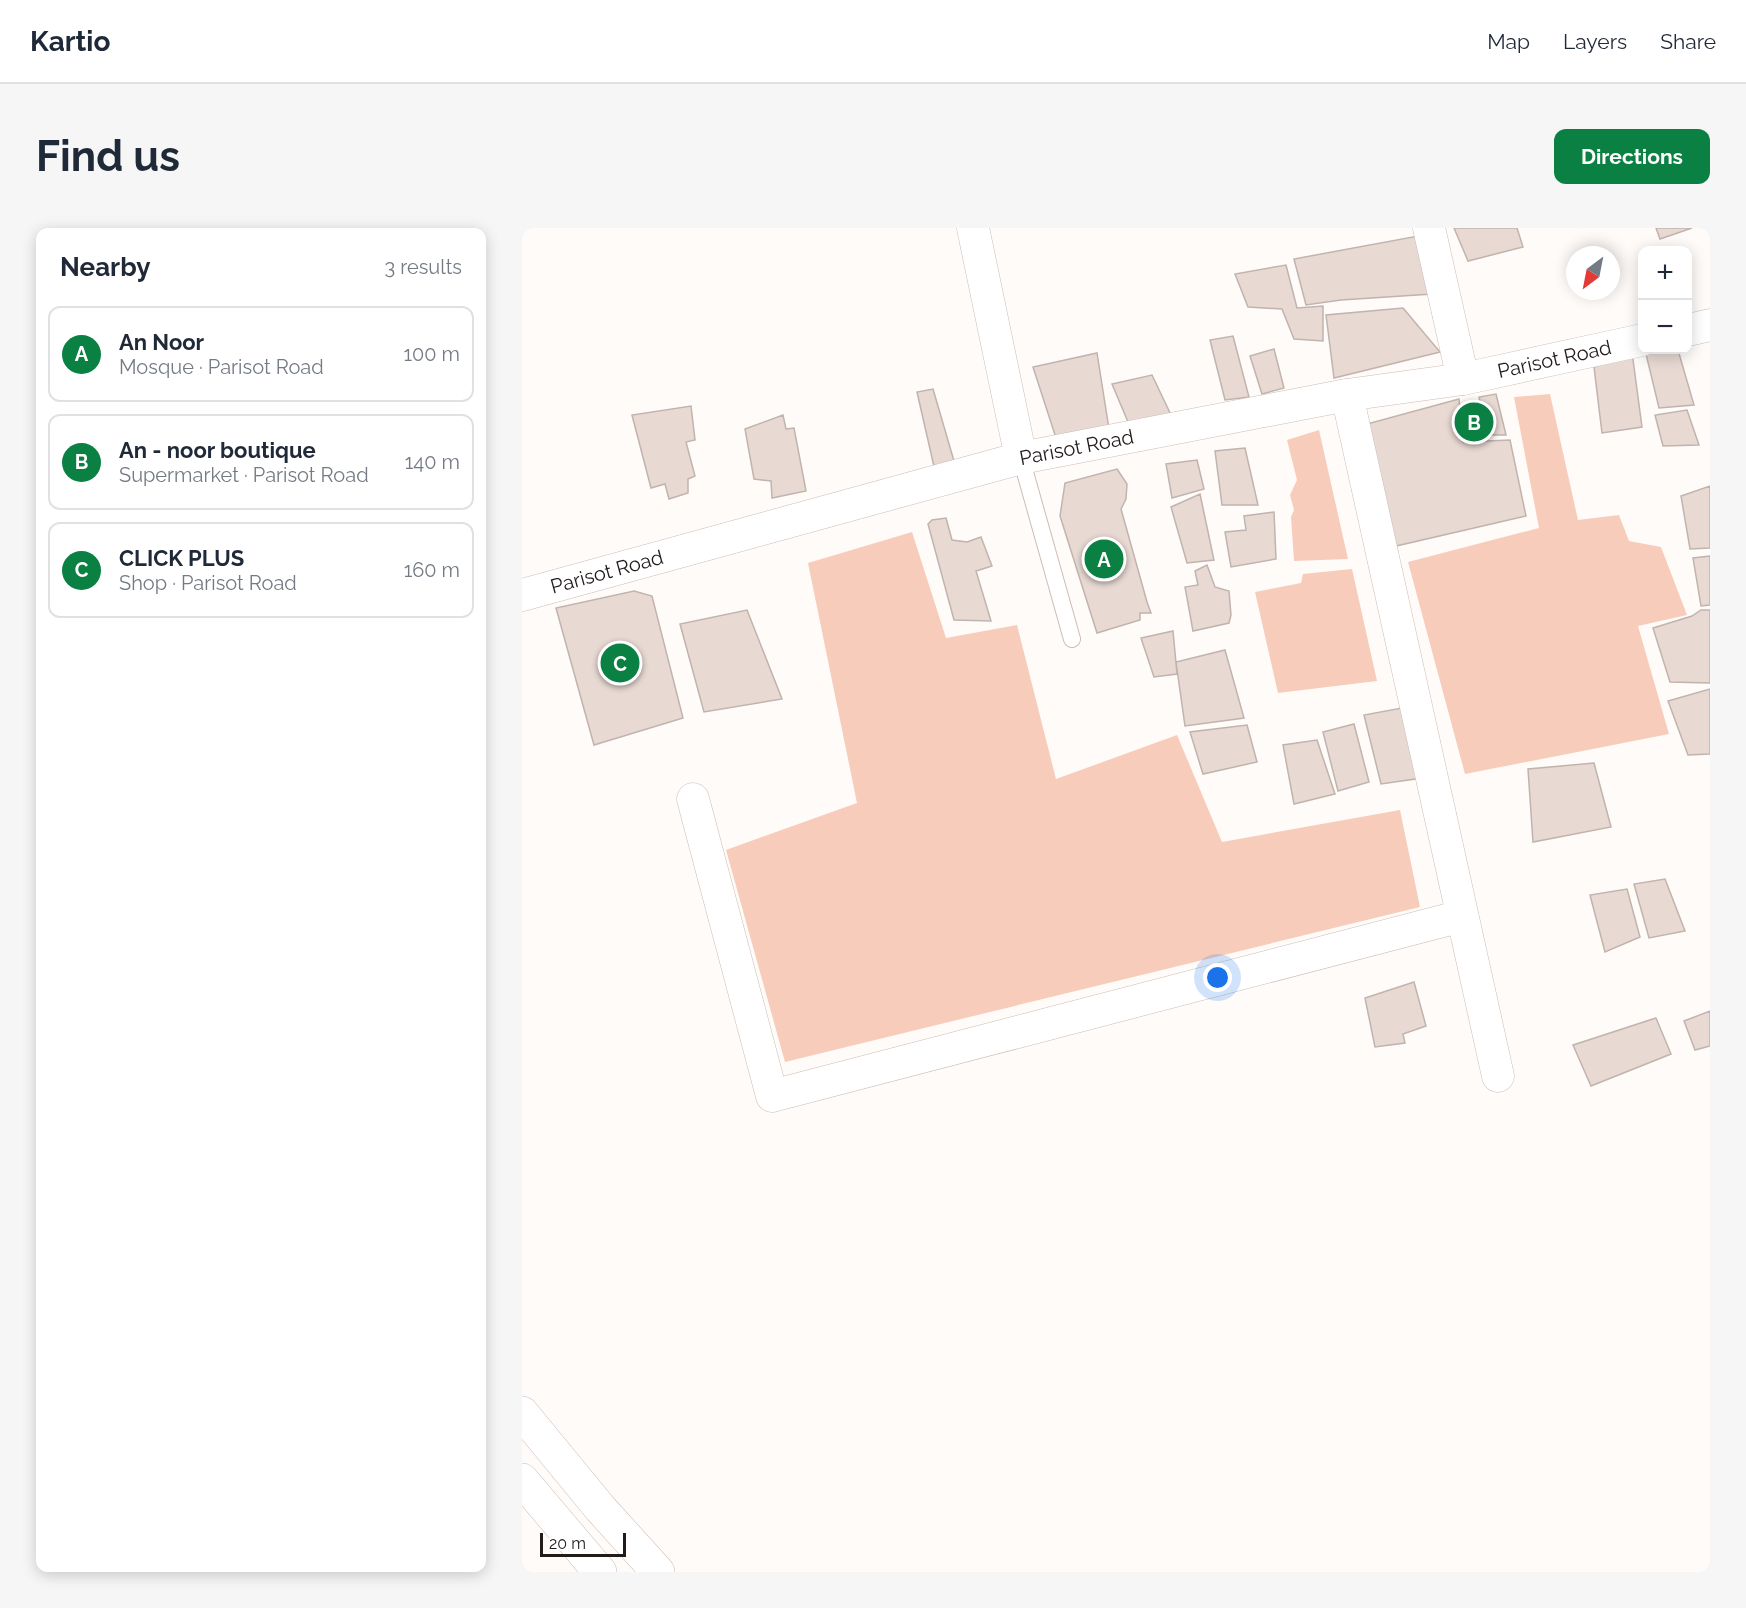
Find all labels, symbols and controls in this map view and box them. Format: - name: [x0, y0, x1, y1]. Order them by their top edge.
- text: Kartio: [30, 25, 110, 58]
- text: Map: [1487, 29, 1530, 54]
- text: Layers: [1563, 29, 1627, 54]
- text: Share: [1660, 29, 1716, 54]
- button: Directions: [1554, 129, 1710, 184]
- text: Find us: [36, 132, 180, 181]
- north arrow: [1566, 246, 1620, 300]
- map controls: [1638, 246, 1692, 354]
- button: +: [1638, 246, 1692, 300]
- text: Nearby: [60, 252, 150, 282]
- text: 3 results: [384, 255, 462, 279]
- button: −: [1638, 300, 1692, 354]
- text: An Noor: [119, 329, 204, 355]
- street label: Parisot Road: [1495, 335, 1613, 383]
- text: A: [75, 342, 88, 366]
- text: 100 m: [403, 342, 460, 366]
- text: Mosque · Parisot Road: [119, 355, 324, 379]
- pin: B: [1454, 400, 1494, 444]
- street label: Parisot Road: [1017, 424, 1136, 470]
- text: An - noor boutique: [119, 437, 316, 463]
- text: B: [75, 450, 88, 474]
- text: 140 m: [405, 450, 460, 474]
- text: Supermarket · Parisot Road: [119, 463, 369, 487]
- pin: A: [1084, 536, 1124, 582]
- text: CLICK PLUS: [119, 545, 244, 571]
- street label: Parisot Road: [548, 545, 666, 599]
- text: C: [75, 558, 88, 582]
- text: 160 m: [404, 558, 460, 582]
- text: Shop · Parisot Road: [119, 571, 297, 595]
- pin: C: [600, 640, 640, 686]
- your location: [1203, 963, 1232, 992]
- scale bar: [540, 1530, 626, 1558]
- text: 20 m: [549, 1534, 586, 1553]

